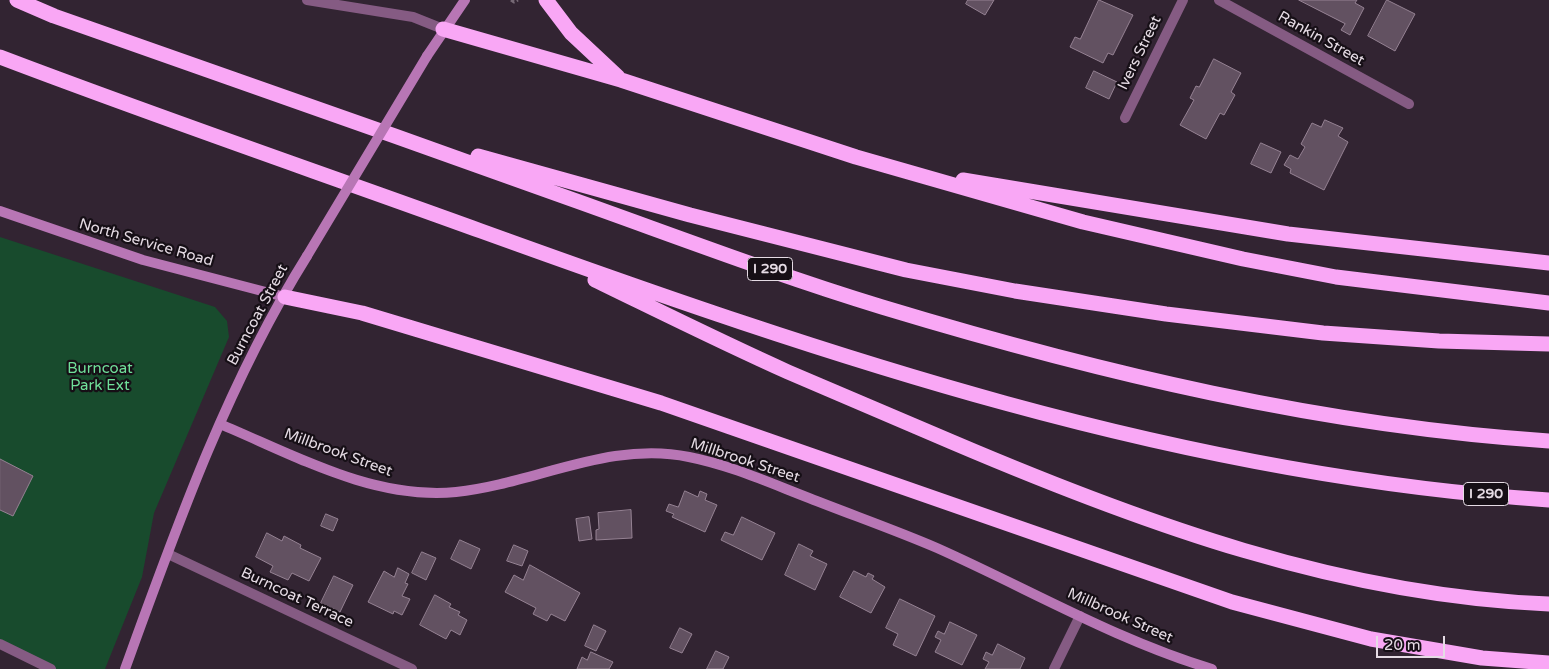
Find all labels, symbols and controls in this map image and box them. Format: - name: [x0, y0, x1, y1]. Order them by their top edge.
- street label: Rankin Street: [1275, 8, 1367, 70]
- street label: Ivers Street: [1114, 13, 1166, 93]
- street label: North Service Road: [77, 215, 215, 271]
- road number: I 290: [748, 258, 792, 280]
- street label: Burncoat Street: [224, 261, 292, 369]
- park label: Burncoat Park Ext: [67, 360, 133, 395]
- street label: Millbrook Street: [281, 425, 395, 481]
- street label: Millbrook Street: [688, 435, 802, 487]
- road number: I 290: [1464, 482, 1508, 506]
- street label: Burncoat Terrace: [238, 564, 356, 632]
- street label: Millbrook Street: [1064, 585, 1176, 647]
- scale bar: [1379, 626, 1448, 658]
- text: 20 m: [1384, 636, 1421, 654]

